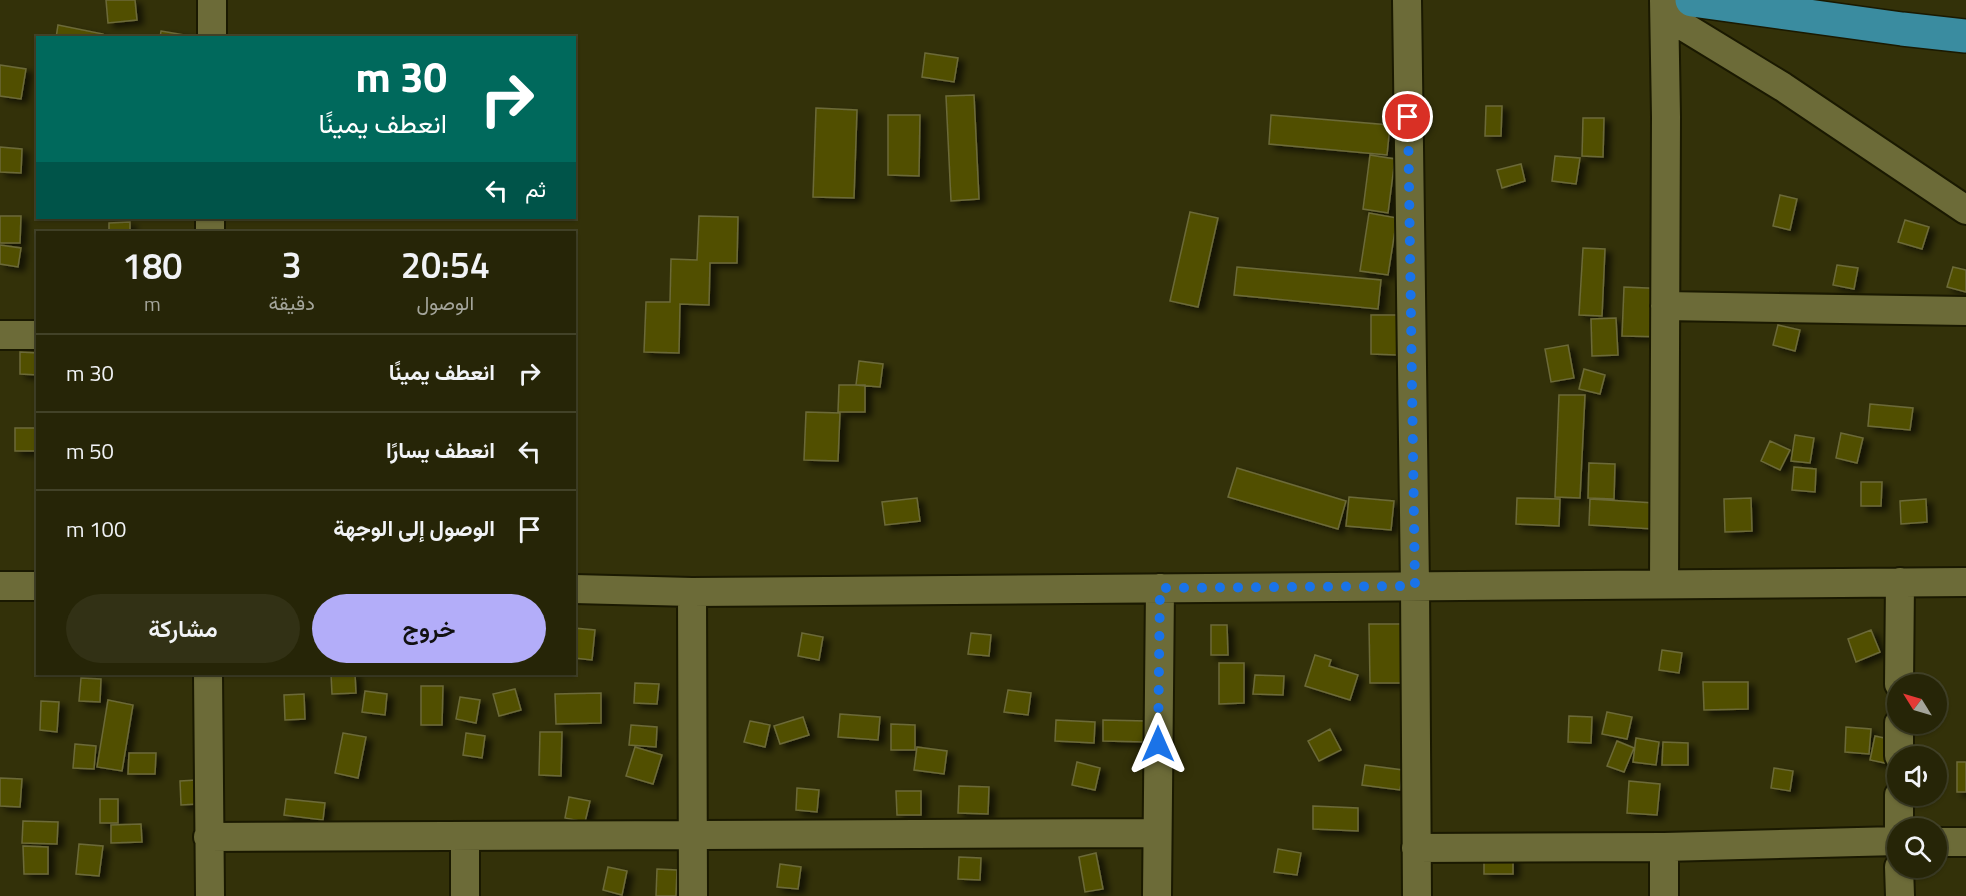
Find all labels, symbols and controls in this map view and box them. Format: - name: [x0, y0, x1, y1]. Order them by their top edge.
- text: 30 m: [355, 44, 447, 108]
- icon: right: [468, 60, 546, 138]
- pin: [1382, 91, 1433, 142]
- icon: arrive: [1391, 100, 1424, 133]
- text: انعطف يمينًا: [318, 102, 447, 143]
- text: ثم: [525, 172, 546, 206]
- icon: left: [480, 174, 513, 207]
- text: 3: [282, 237, 302, 292]
- text: 20:54: [401, 237, 490, 292]
- text: 180: [122, 238, 183, 293]
- text: دقيقة: [268, 287, 315, 318]
- text: الوصول: [417, 287, 474, 318]
- text: m: [144, 288, 161, 319]
- text: انعطف يمينًا: [389, 355, 495, 389]
- text: 30 m: [66, 356, 114, 390]
- icon: right: [513, 357, 546, 390]
- text: انعطف يسارًا: [386, 433, 495, 467]
- text: 50 m: [66, 434, 114, 468]
- icon: left: [513, 435, 546, 468]
- text: الوصول إلى الوجهة: [333, 511, 495, 545]
- text: 100 m: [66, 512, 126, 546]
- icon: arrive: [513, 513, 546, 546]
- button: مشاركة: [66, 594, 300, 663]
- button: خروج: [312, 594, 546, 663]
- north arrow: [1887, 674, 1947, 734]
- map controls: [1887, 674, 1947, 878]
- position arrow: [1126, 712, 1190, 776]
- button: sound: [1887, 746, 1947, 806]
- button: search: [1887, 818, 1947, 878]

